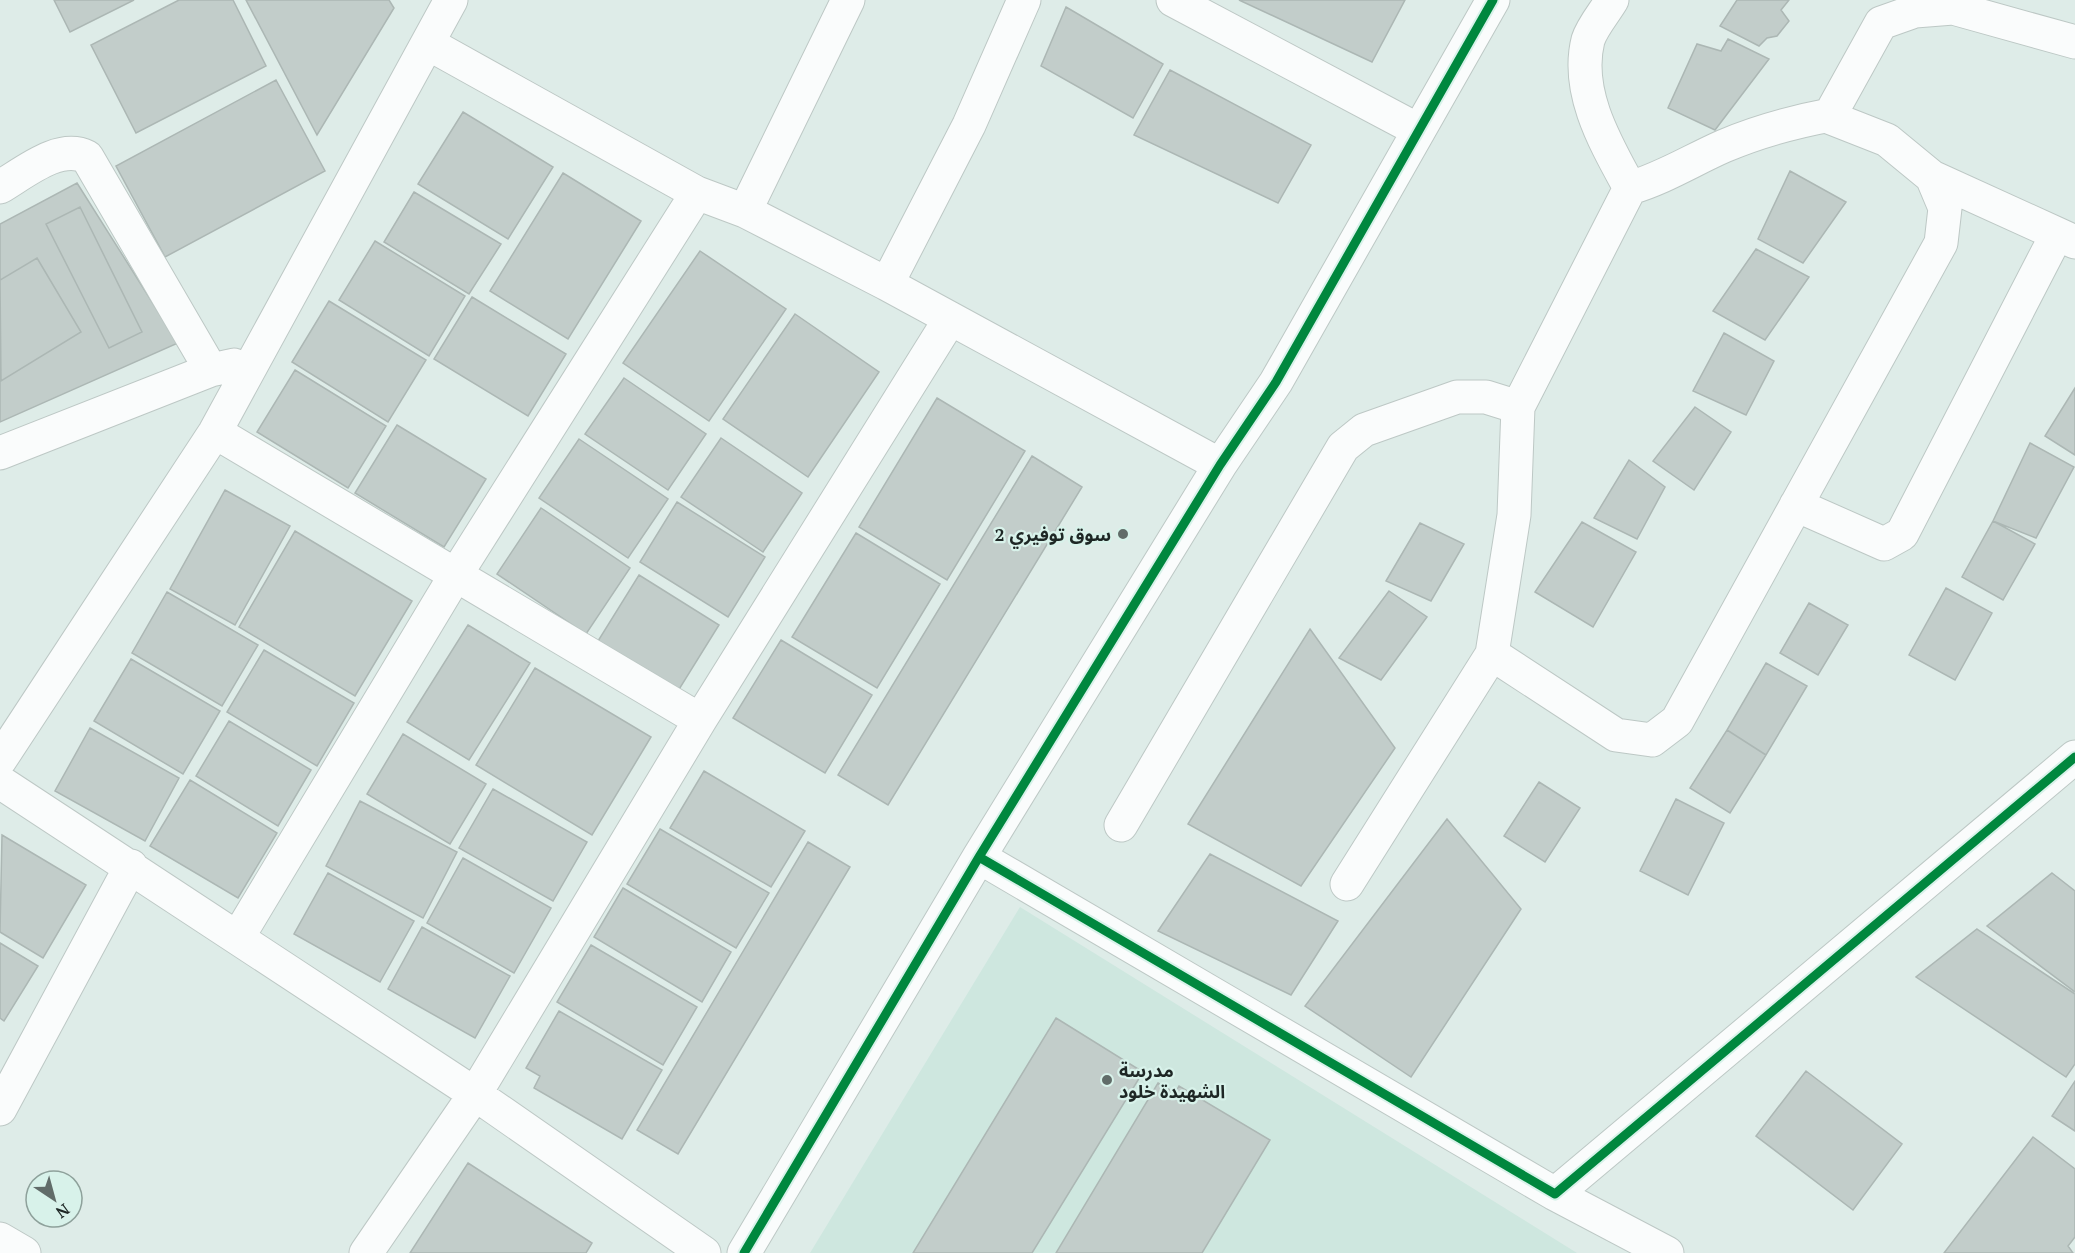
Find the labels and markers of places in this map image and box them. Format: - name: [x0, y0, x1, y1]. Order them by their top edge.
- place label: سوق توفيري 2: [994, 522, 1111, 549]
- marker: سوق توفيري 2: [1116, 527, 1130, 541]
- place label: مدرسة الشهيدة خلود: [1119, 1058, 1225, 1103]
- marker: مدرسة الشهيدة خلود: [1100, 1073, 1114, 1087]

